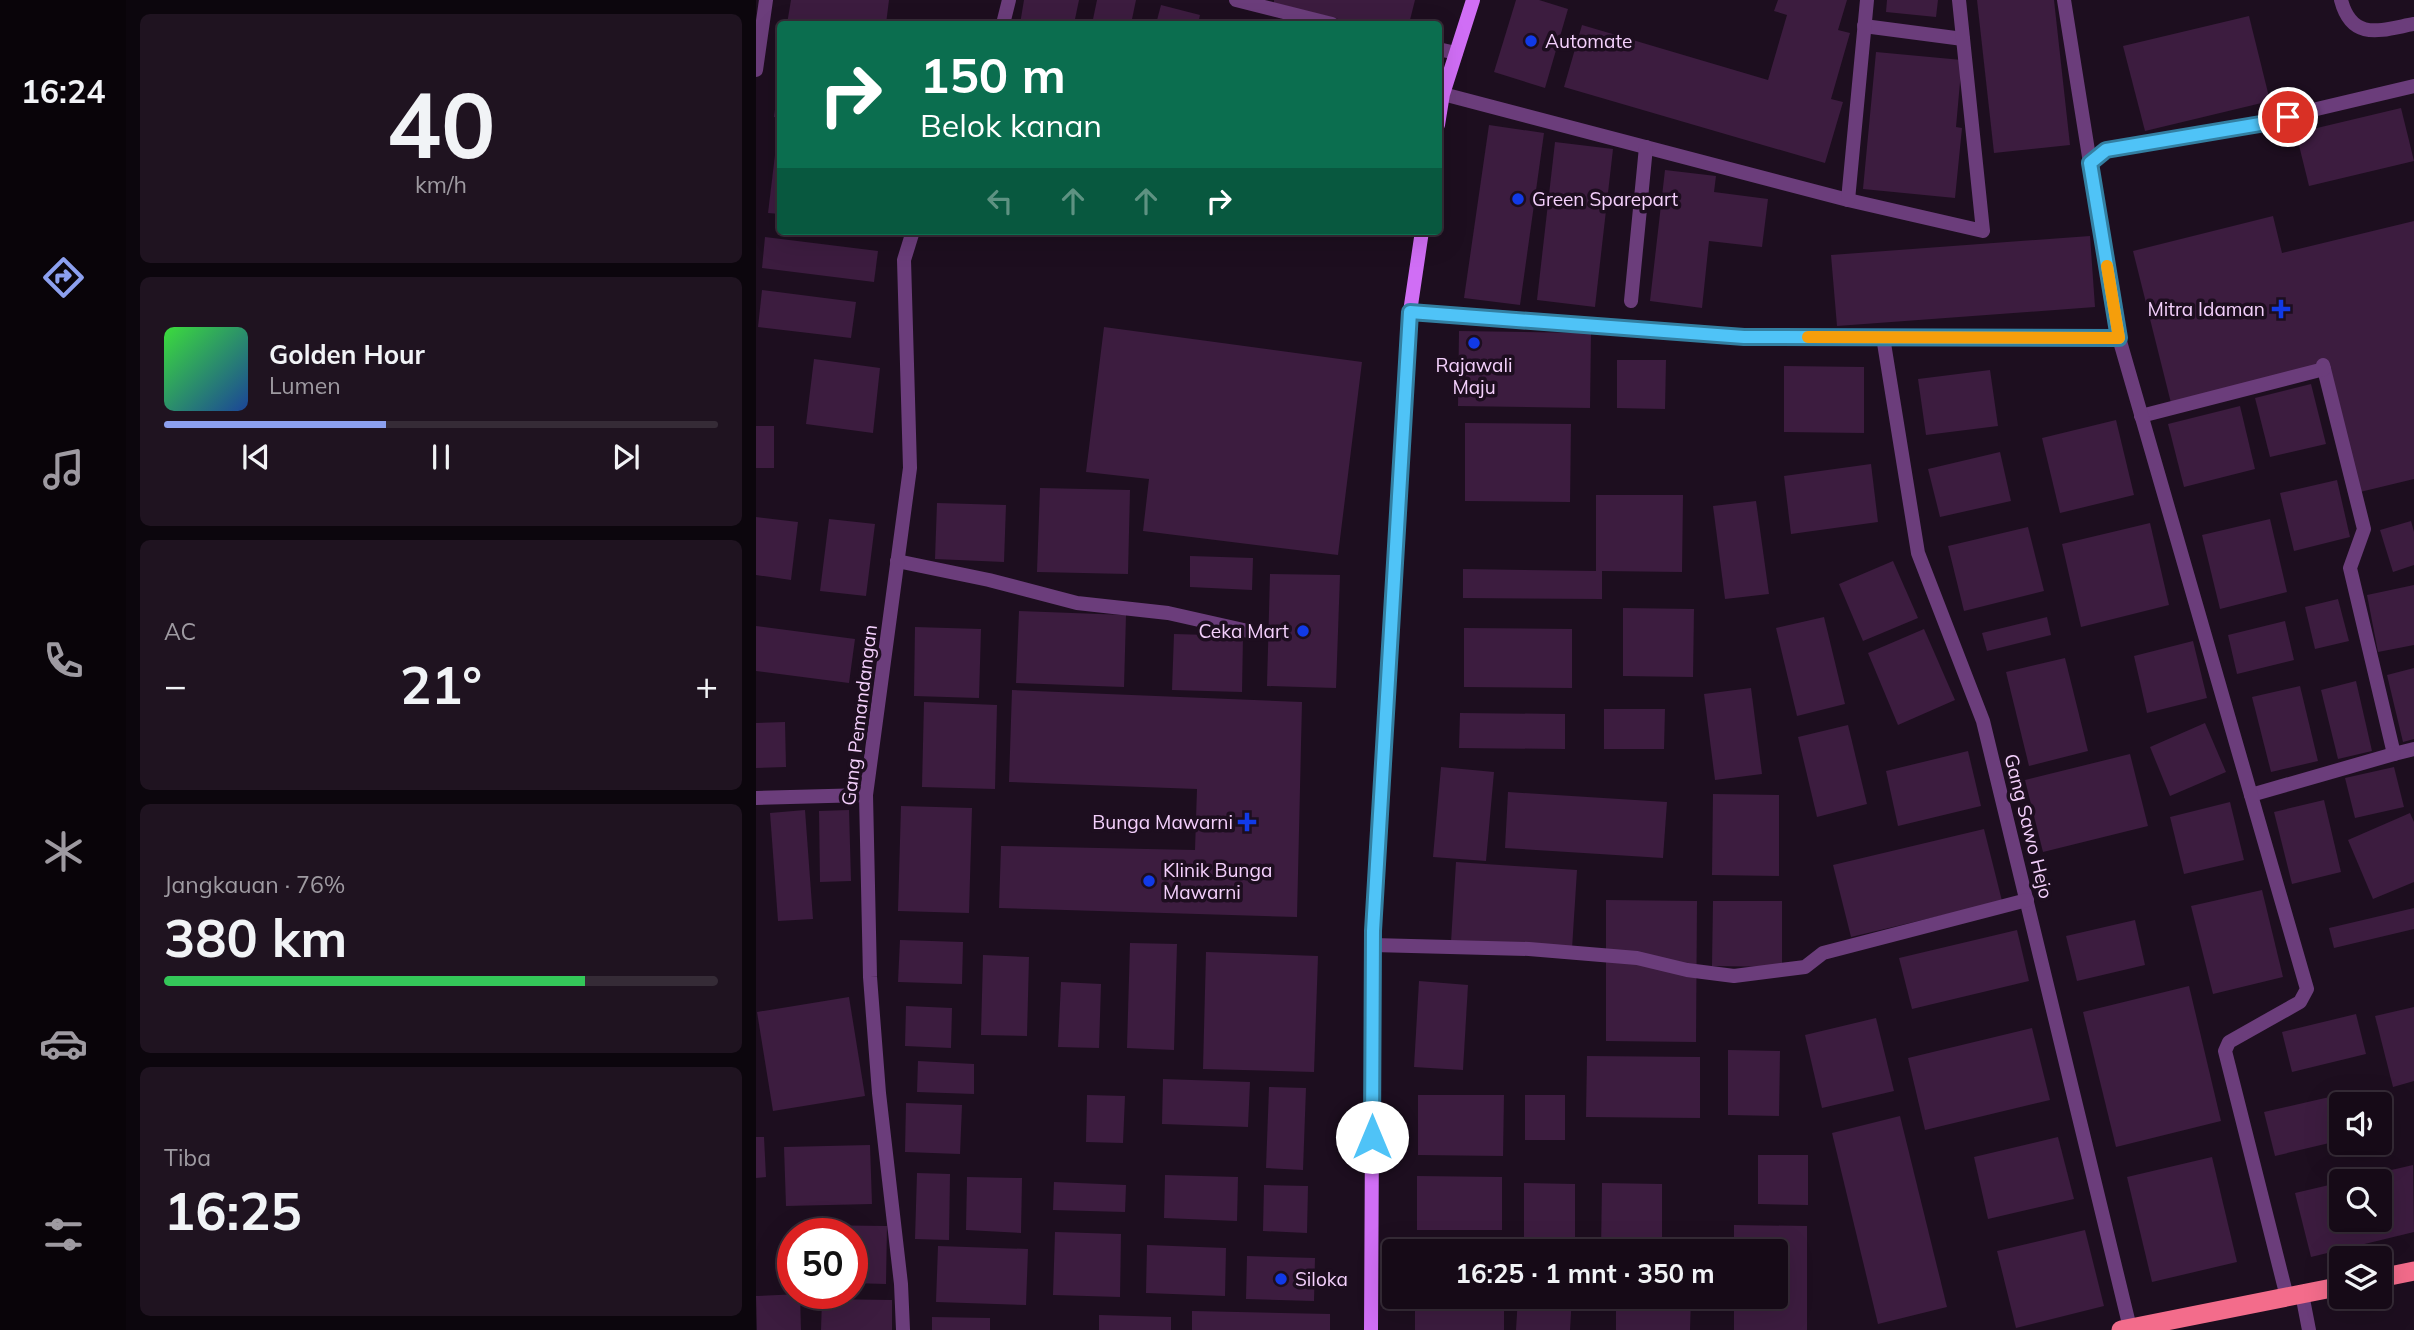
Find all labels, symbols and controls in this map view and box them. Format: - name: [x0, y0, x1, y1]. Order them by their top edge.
- place label: Automate: [1545, 29, 1632, 53]
- marker: Automate: [1523, 33, 1539, 49]
- text: 150 m: [920, 44, 1066, 105]
- icon: right: [805, 49, 896, 140]
- text: 40: [386, 67, 496, 181]
- text: 16:24: [21, 71, 105, 111]
- pin: [2258, 87, 2318, 147]
- icon: arrive: [2269, 98, 2307, 136]
- text: Belok kanan: [920, 105, 1102, 145]
- text: km/h: [415, 170, 467, 199]
- icon: left: [981, 182, 1019, 220]
- icon: ahead: [1054, 182, 1092, 220]
- icon: ahead: [1127, 182, 1165, 220]
- icon: right: [1200, 182, 1238, 220]
- place label: Green Sparepart: [1532, 187, 1678, 211]
- marker: Green Sparepart: [1510, 191, 1526, 207]
- icon: directions: [39, 253, 88, 302]
- place label: Mitra Idaman: [2147, 297, 2265, 321]
- marker: Mitra Idaman: [2271, 299, 2291, 319]
- marker: Rajawali Maju: [1466, 335, 1482, 351]
- text: Golden Hour: [269, 338, 425, 371]
- place label: Rajawali Maju: [1435, 353, 1513, 399]
- text: Lumen: [269, 371, 341, 400]
- icon: previous: [237, 438, 275, 476]
- icon: pause: [422, 438, 460, 476]
- icon: next: [607, 438, 645, 476]
- icon: music: [39, 445, 88, 494]
- text: AC: [164, 617, 196, 646]
- place label: Ceka Mart: [1199, 619, 1289, 643]
- street label: Gang Pemandangan: [836, 623, 882, 807]
- marker: Ceka Mart: [1295, 623, 1311, 639]
- icon: phone: [39, 636, 88, 685]
- text: 21°: [400, 652, 482, 717]
- text: −: [164, 661, 187, 709]
- text: +: [695, 661, 718, 709]
- street label: Gang Sawo Hejo: [1999, 751, 2059, 901]
- place label: Bunga Mawarni: [1092, 810, 1233, 834]
- marker: Bunga Mawarni: [1239, 814, 1255, 830]
- icon: climate: [39, 827, 88, 876]
- place label: Klinik Bunga Mawarni: [1163, 858, 1272, 904]
- text: Jangkauan · 76%: [164, 870, 345, 899]
- marker: Klinik Bunga Mawarni: [1141, 873, 1157, 889]
- text: 380 km: [164, 905, 347, 970]
- icon: car: [39, 1019, 88, 1068]
- map controls: [2329, 1092, 2392, 1309]
- button: sound: [2329, 1092, 2392, 1155]
- position arrow: [1335, 1100, 1409, 1174]
- text: Tiba: [164, 1143, 211, 1172]
- button: search: [2329, 1169, 2392, 1232]
- text: 16:25: [164, 1178, 302, 1243]
- icon: filters: [39, 1210, 88, 1259]
- speed limit sign: 50: [777, 1218, 868, 1309]
- button: layers: [2329, 1246, 2392, 1309]
- text: 16:25 · 1 mnt · 350 m: [1455, 1257, 1715, 1290]
- place label: Siloka: [1295, 1267, 1348, 1291]
- marker: Siloka: [1273, 1271, 1289, 1287]

